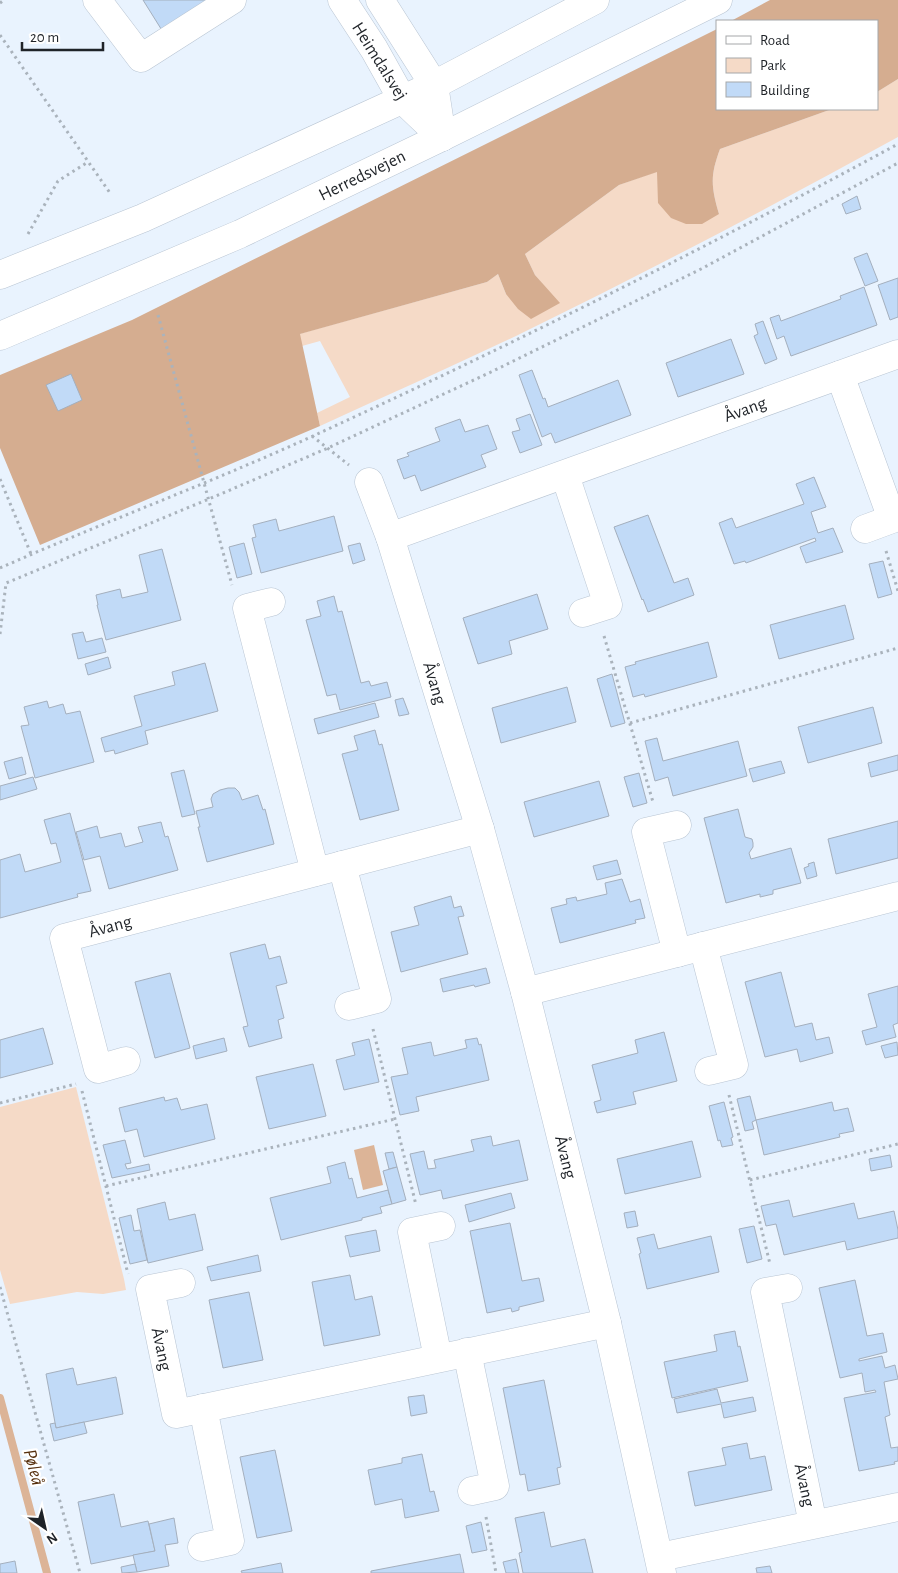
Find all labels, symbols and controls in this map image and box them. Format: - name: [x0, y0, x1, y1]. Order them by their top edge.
- street label: Heimdalsvej: [348, 19, 410, 104]
- scale bar: [22, 20, 104, 52]
- legend: [716, 20, 878, 110]
- text: 20 m: [30, 30, 59, 45]
- text: Road: [760, 33, 790, 48]
- text: Park: [760, 58, 786, 73]
- text: Building: [760, 83, 810, 98]
- street label: Herredsvejen: [316, 147, 409, 205]
- street label: Åvang: [721, 391, 769, 426]
- street label: Åvang: [419, 659, 452, 707]
- street label: Åvang: [86, 910, 134, 941]
- street label: Åvang: [551, 1133, 582, 1181]
- street label: Åvang: [148, 1325, 177, 1373]
- water label: Pøleå: [20, 1447, 47, 1488]
- street label: Åvang: [791, 1461, 820, 1509]
- north arrow: [20, 1503, 70, 1553]
- text: N: [44, 1529, 60, 1546]

